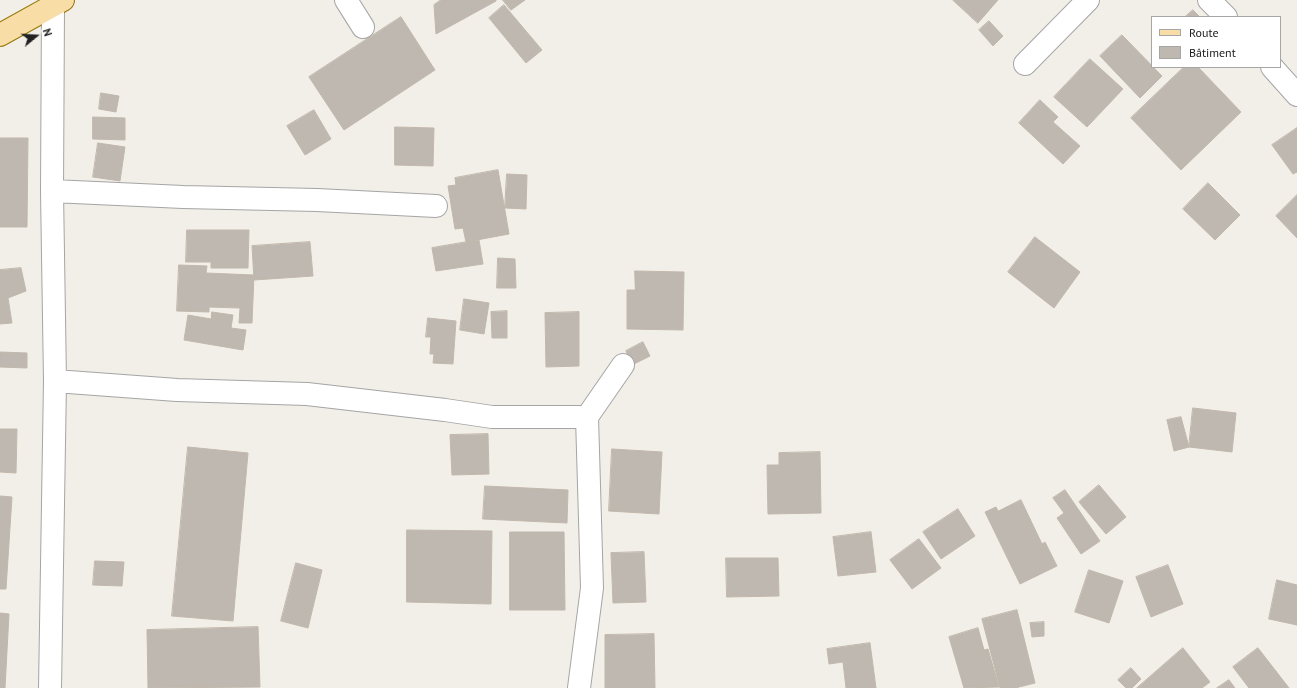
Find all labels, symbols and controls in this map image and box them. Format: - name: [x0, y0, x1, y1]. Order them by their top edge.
- north arrow: [16, 16, 56, 56]
- legend: [1151, 16, 1281, 68]
- text: Route: [1189, 25, 1219, 40]
- text: N: [40, 27, 55, 38]
- text: Bâtiment: [1189, 45, 1236, 60]

